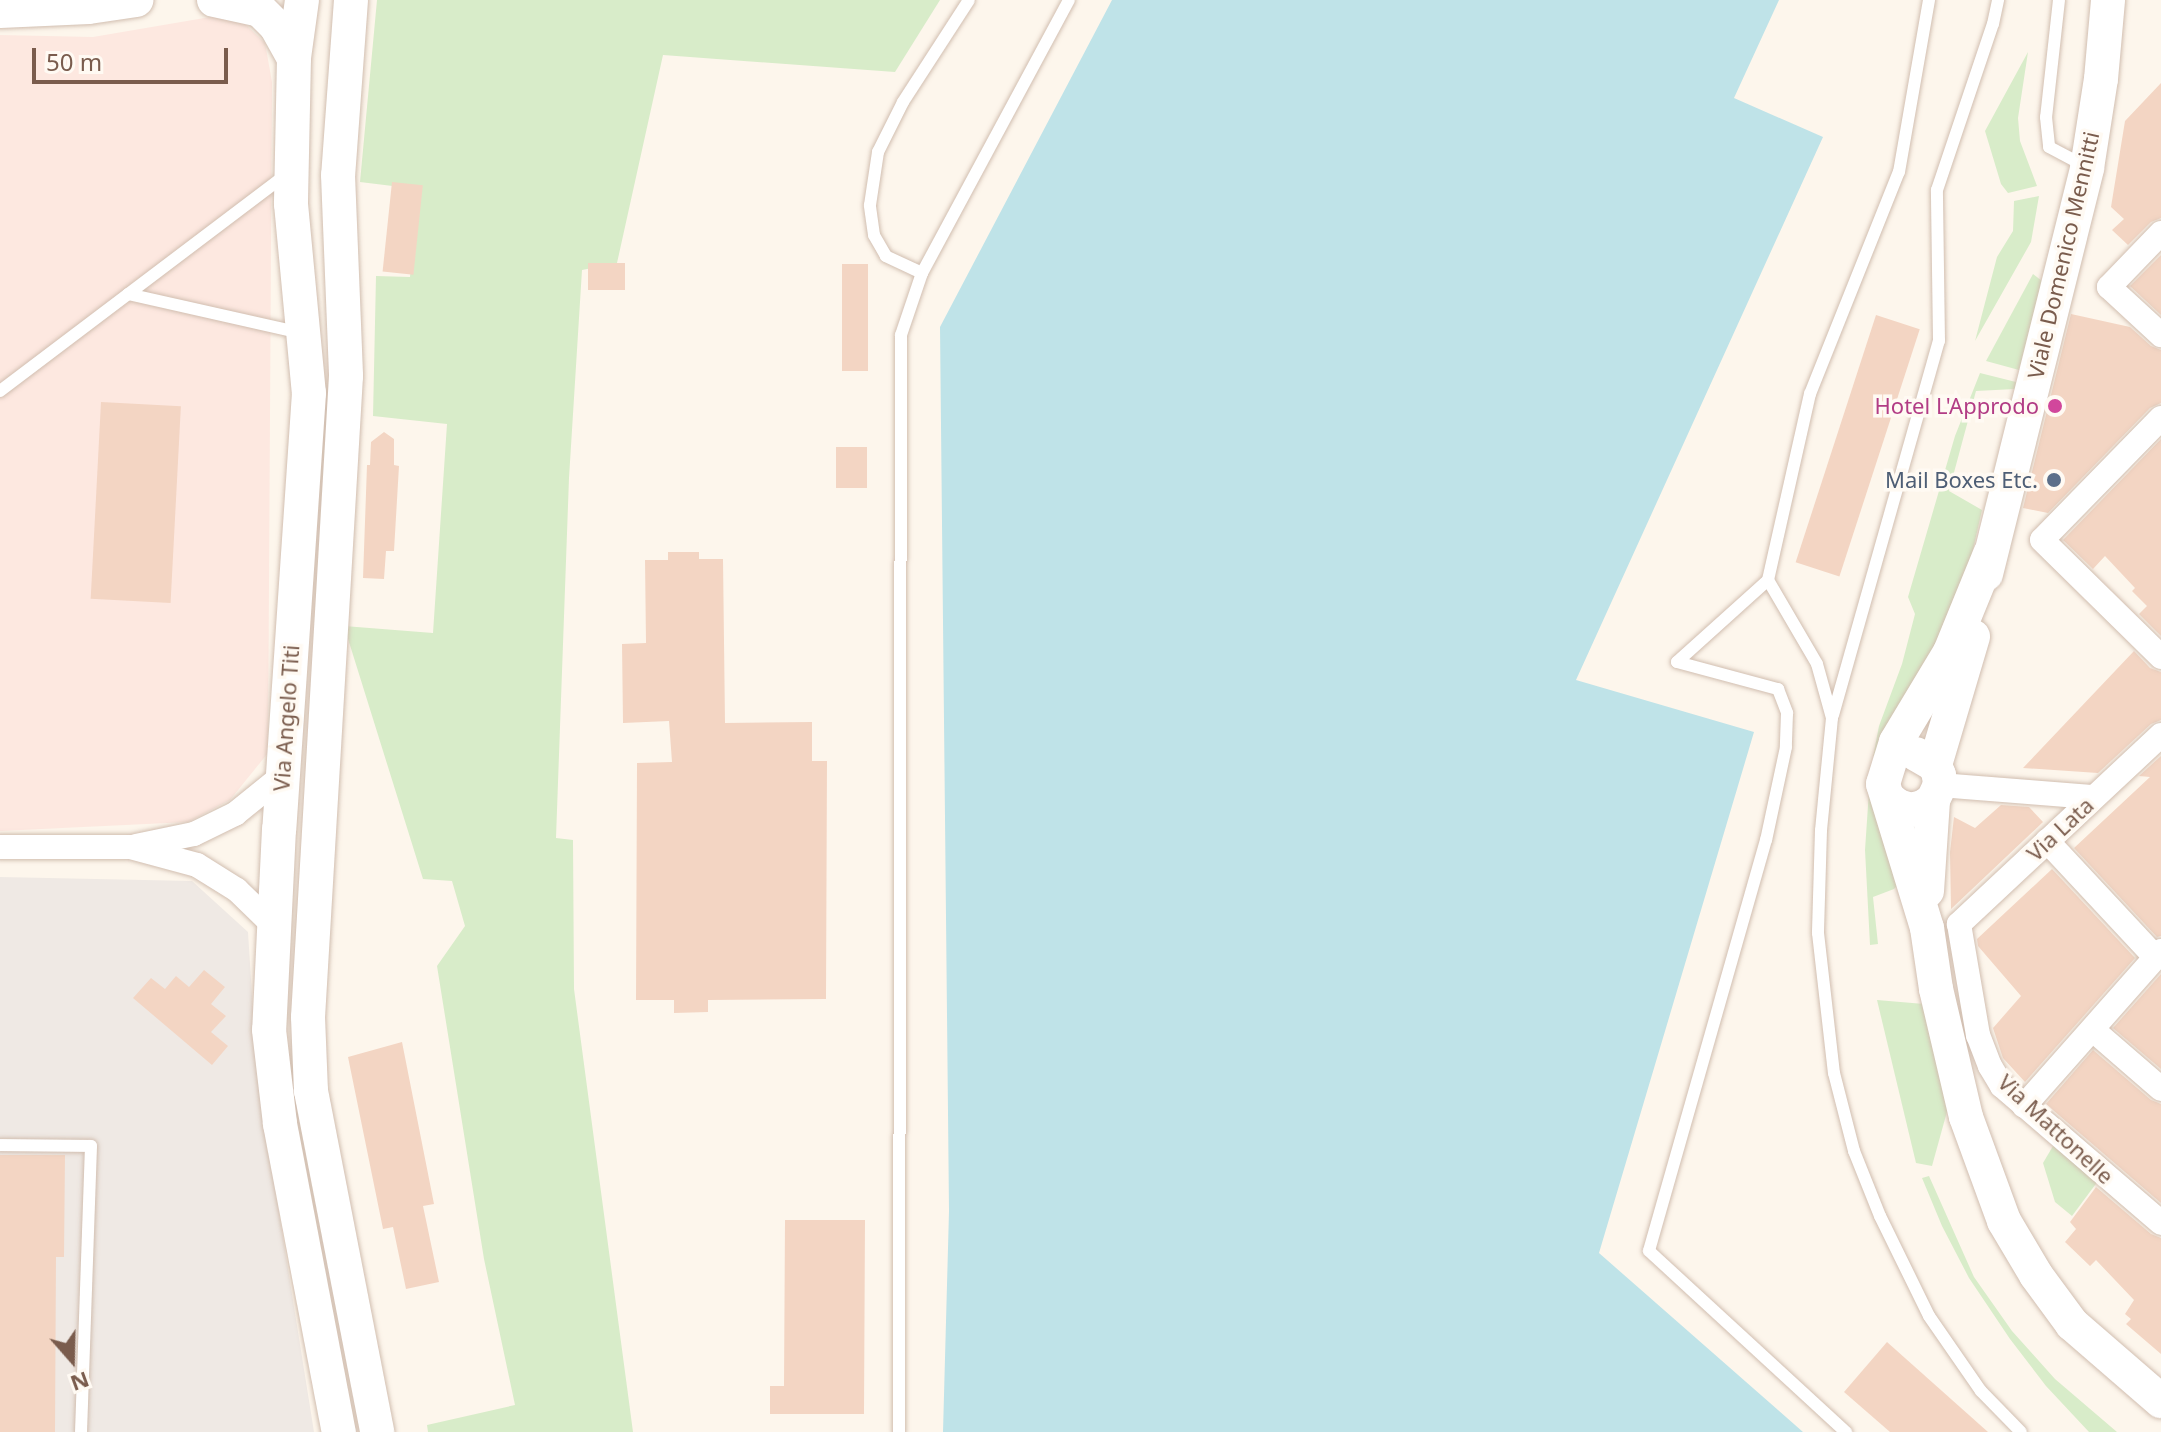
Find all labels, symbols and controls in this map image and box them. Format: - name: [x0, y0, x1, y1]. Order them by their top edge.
- scale bar: [36, 32, 232, 82]
- text: 50 m: [46, 45, 102, 78]
- street label: Viale Domenico Mennitti: [2022, 129, 2104, 381]
- place label: Hotel L'Approdo: [1875, 393, 2039, 419]
- marker: Hotel L'Approdo: [2046, 397, 2064, 415]
- place label: Mail Boxes Etc.: [1885, 467, 2038, 493]
- marker: Mail Boxes Etc.: [2045, 471, 2063, 489]
- street label: Via Angelo Titi: [268, 644, 304, 792]
- street label: Via Lata: [2021, 792, 2099, 866]
- street label: Via Mattonelle: [1993, 1069, 2119, 1189]
- north arrow: [32, 1320, 112, 1400]
- text: N: [67, 1365, 94, 1400]

